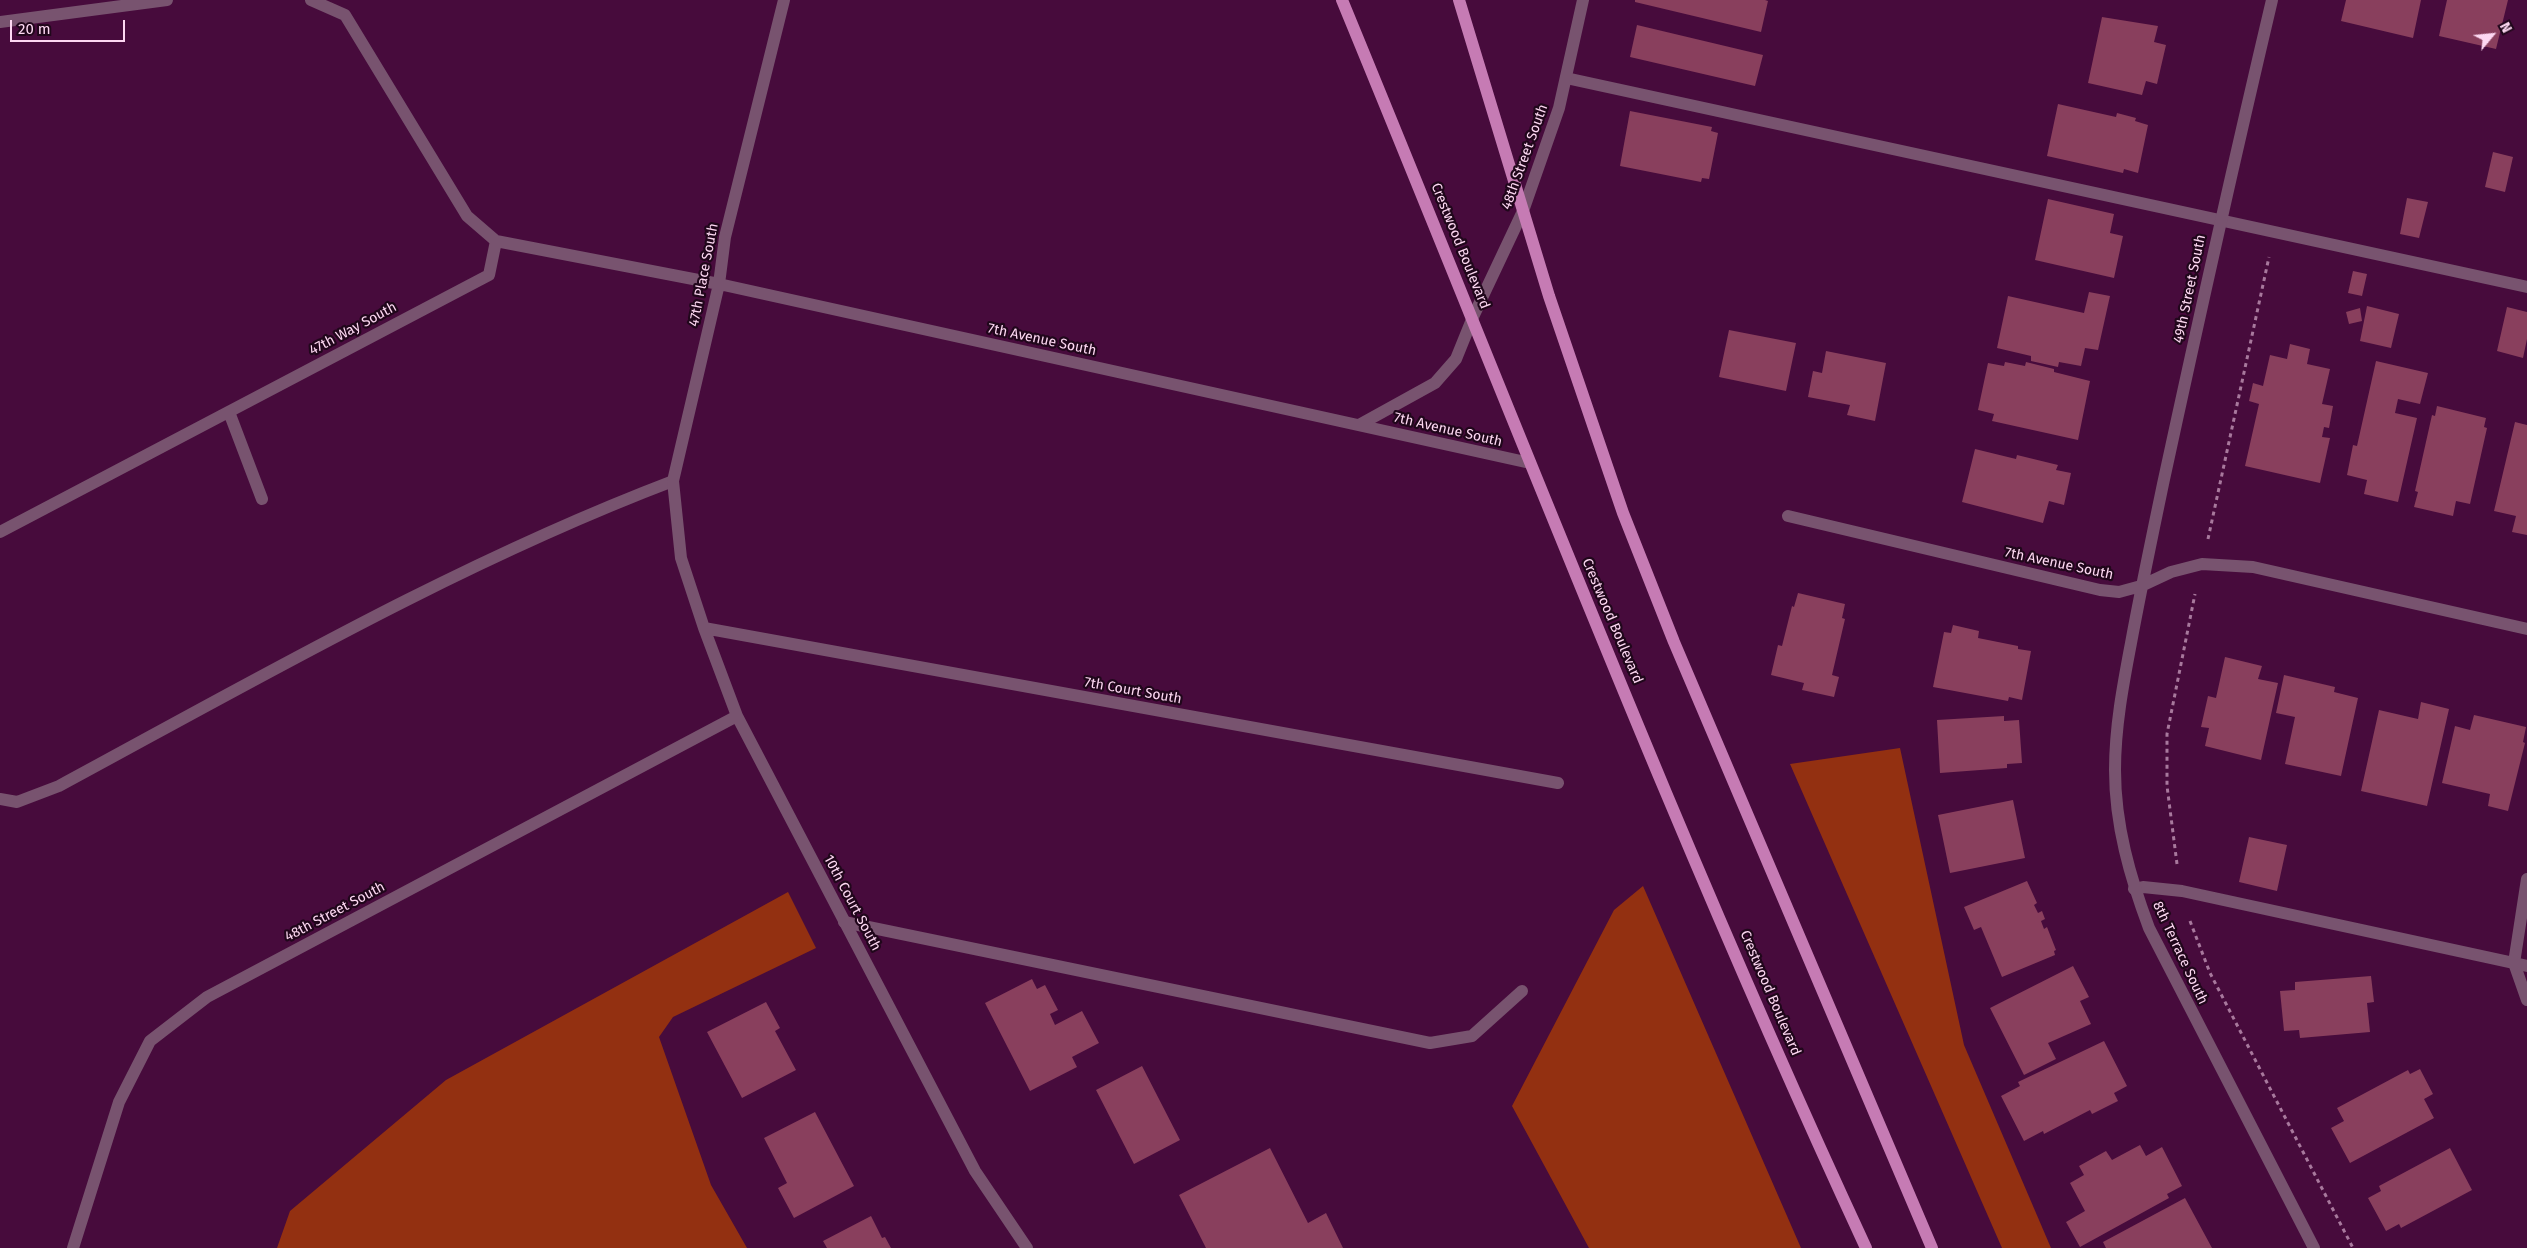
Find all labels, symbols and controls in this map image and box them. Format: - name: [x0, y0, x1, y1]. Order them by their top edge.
- scale bar: [12, 10, 128, 42]
- north arrow: [2467, 10, 2517, 60]
- text: 20 m: [18, 20, 51, 38]
- text: N: [2496, 20, 2515, 36]
- street label: 48th Street South: [1498, 102, 1552, 212]
- street label: Crestwood Boulevard: [1427, 181, 1493, 311]
- street label: 47th Place South: [686, 222, 722, 328]
- street label: 49th Street South: [2170, 233, 2210, 345]
- street label: 47th Way South: [306, 299, 400, 359]
- street label: 7th Avenue South: [986, 320, 1098, 360]
- street label: 7th Avenue South: [1392, 409, 1504, 451]
- street label: 7th Avenue South: [2003, 544, 2115, 584]
- street label: Crestwood Boulevard: [1578, 556, 1646, 686]
- street label: 7th Court South: [1083, 674, 1183, 708]
- street label: 10th Court South: [820, 852, 884, 954]
- street label: 48th Street South: [282, 879, 388, 945]
- street label: 8th Terrace South: [2149, 899, 2211, 1007]
- street label: Crestwood Boulevard: [1736, 928, 1804, 1058]

